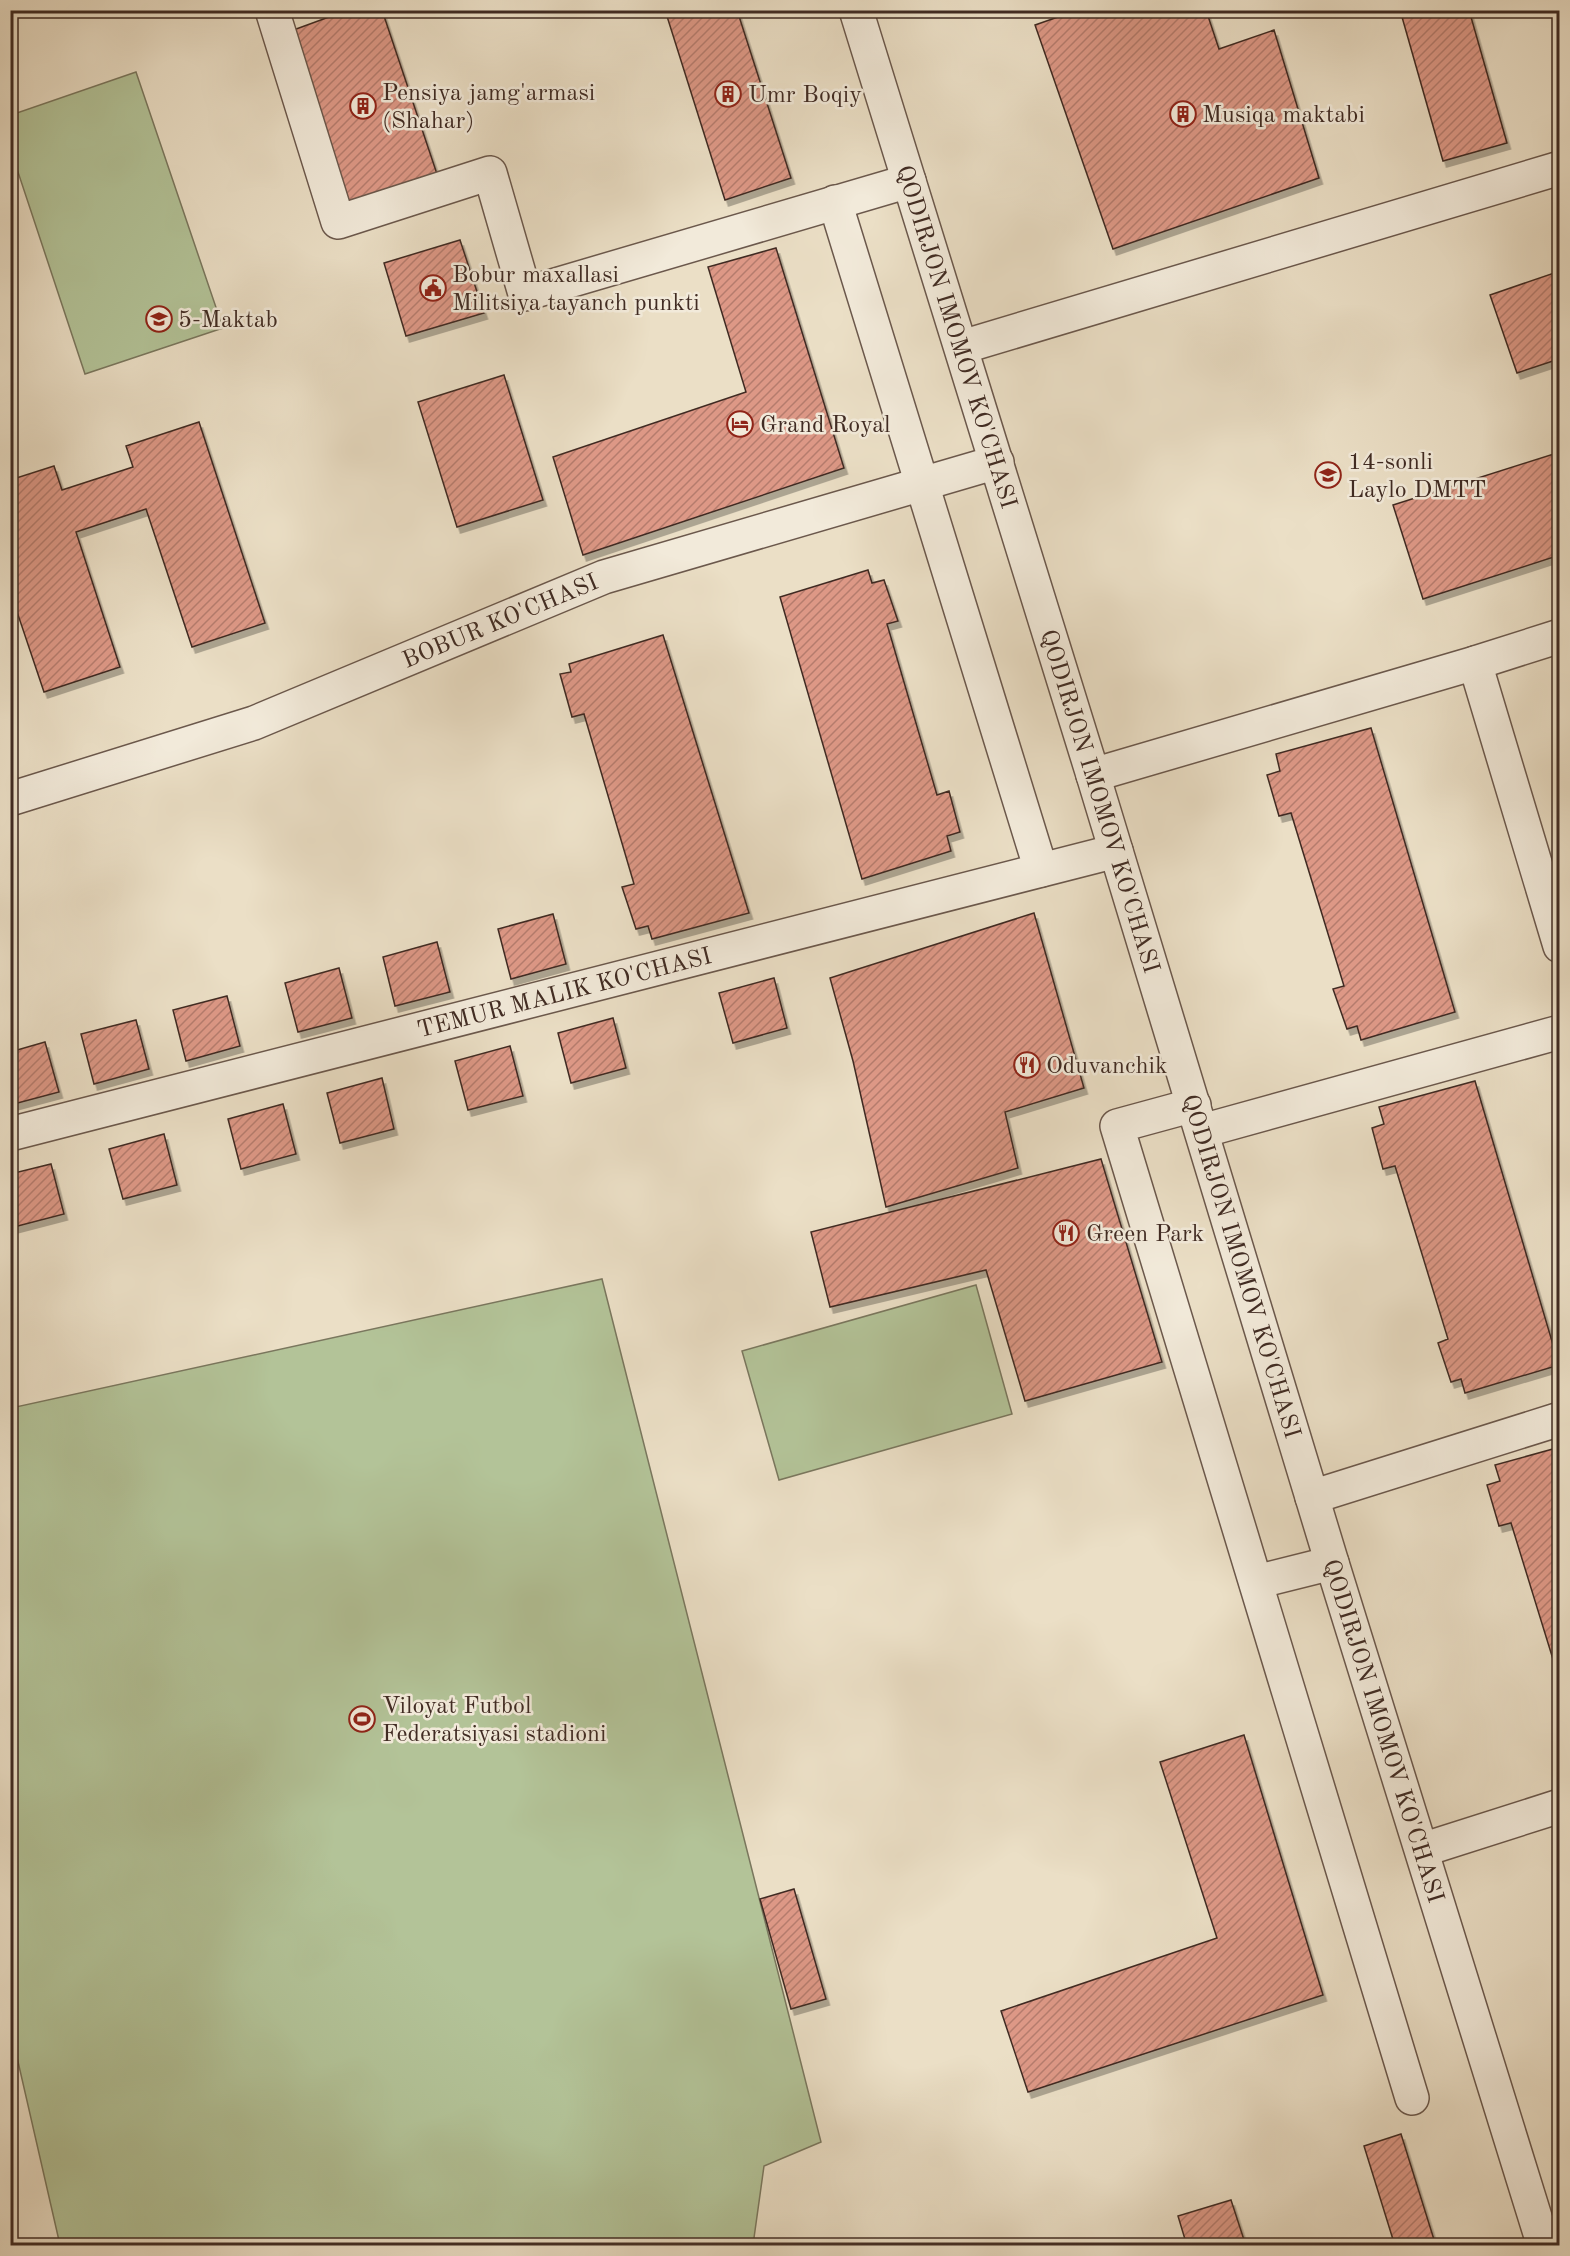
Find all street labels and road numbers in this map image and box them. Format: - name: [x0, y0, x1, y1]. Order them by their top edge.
- street label: QODIRJON IMOMOV KO'CHASI: [891, 163, 1020, 512]
- street label: BOBUR KO'CHASI: [399, 571, 602, 674]
- street label: QODIRJON IMOMOV KO'CHASI: [1035, 627, 1162, 976]
- street label: TEMUR MALIK KO'CHASI: [415, 945, 714, 1043]
- street label: QODIRJON IMOMOV KO'CHASI: [1177, 1092, 1303, 1441]
- street label: QODIRJON IMOMOV KO'CHASI: [1318, 1557, 1447, 1906]

